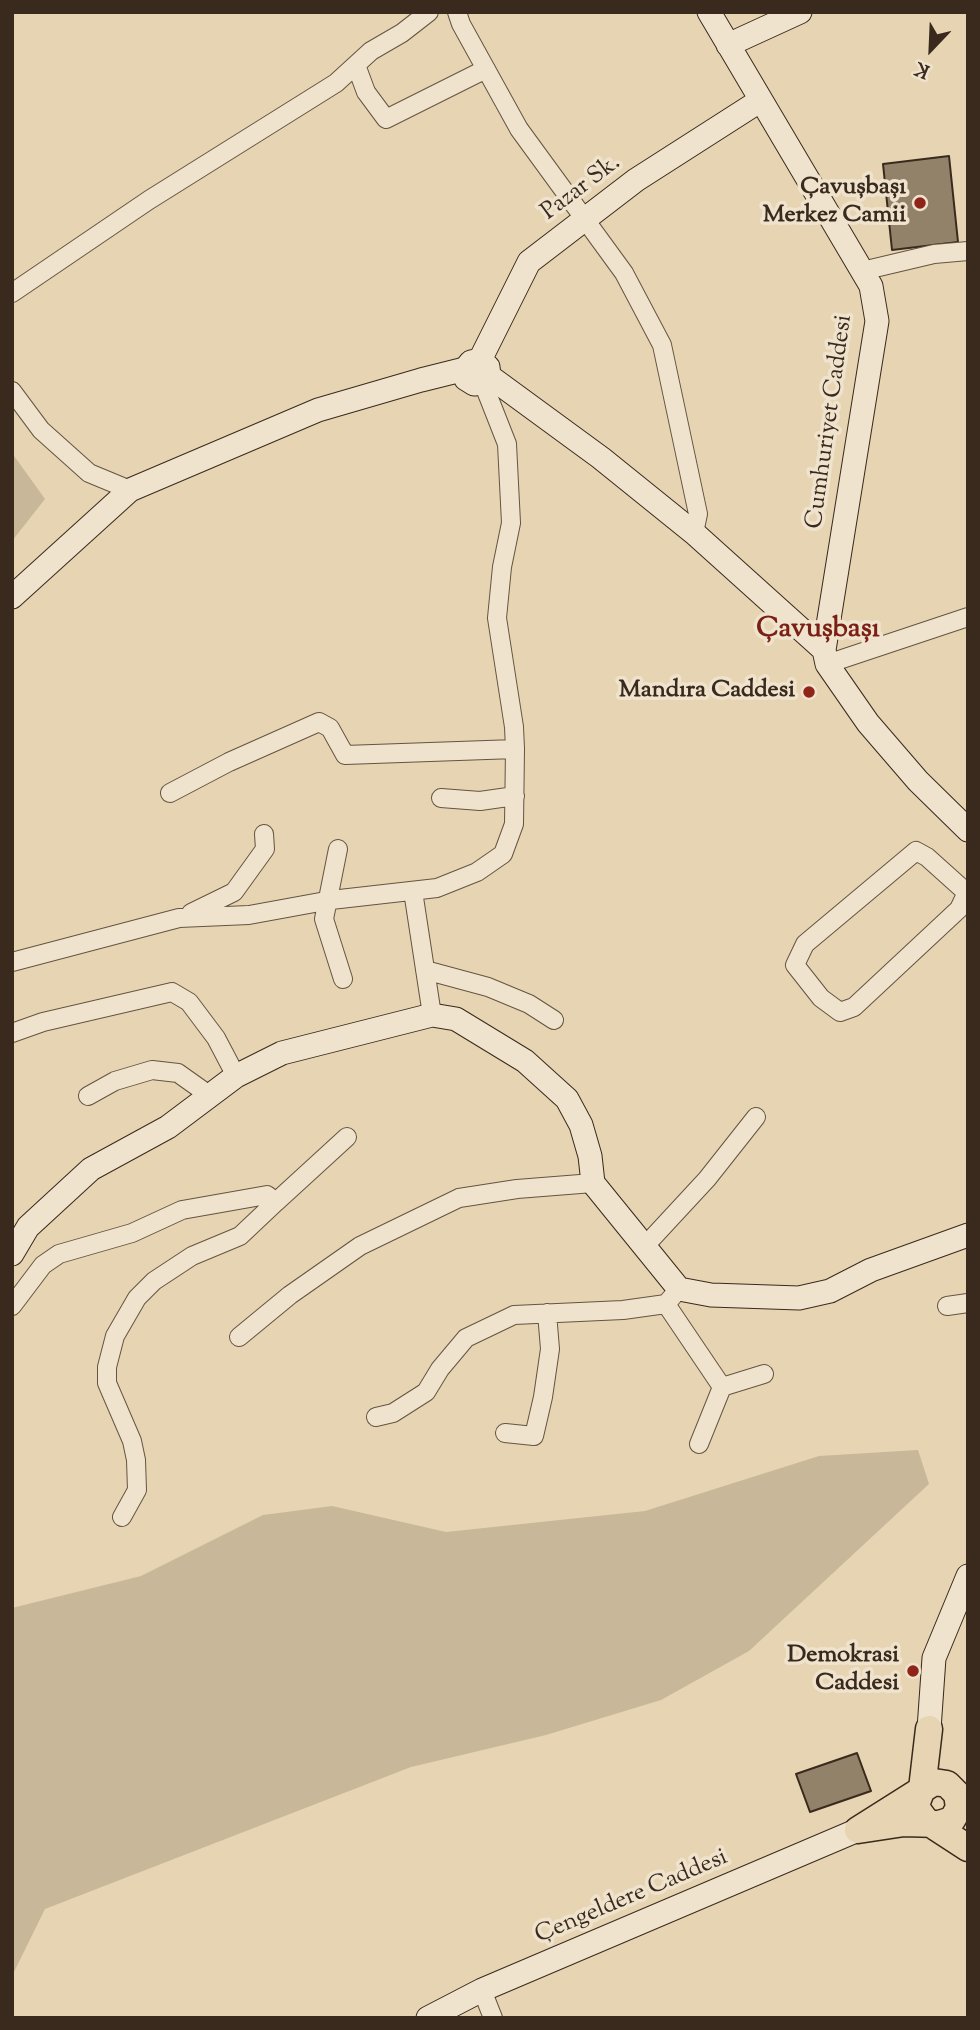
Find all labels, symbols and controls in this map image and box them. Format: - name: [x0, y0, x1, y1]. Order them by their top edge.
- north arrow: [896, 14, 966, 84]
- text: K: [911, 54, 934, 84]
- street label: Pazar Sk.: [537, 150, 627, 228]
- place label: Çavuşbaşı Merkez Camii: [763, 175, 906, 231]
- marker: Çavuşbaşı Merkez Camii: [912, 195, 928, 211]
- street label: Cumhuriyet Caddesi: [802, 313, 860, 531]
- district label: Çavuşbaşı: [756, 614, 880, 648]
- place label: Mandıra Caddesi: [619, 678, 795, 706]
- marker: Mandıra Caddesi: [801, 684, 817, 700]
- place label: Demokrasi Caddesi: [787, 1643, 899, 1699]
- marker: Demokrasi Caddesi: [905, 1663, 921, 1679]
- street label: Çengeldere Caddesi: [531, 1844, 733, 1952]

